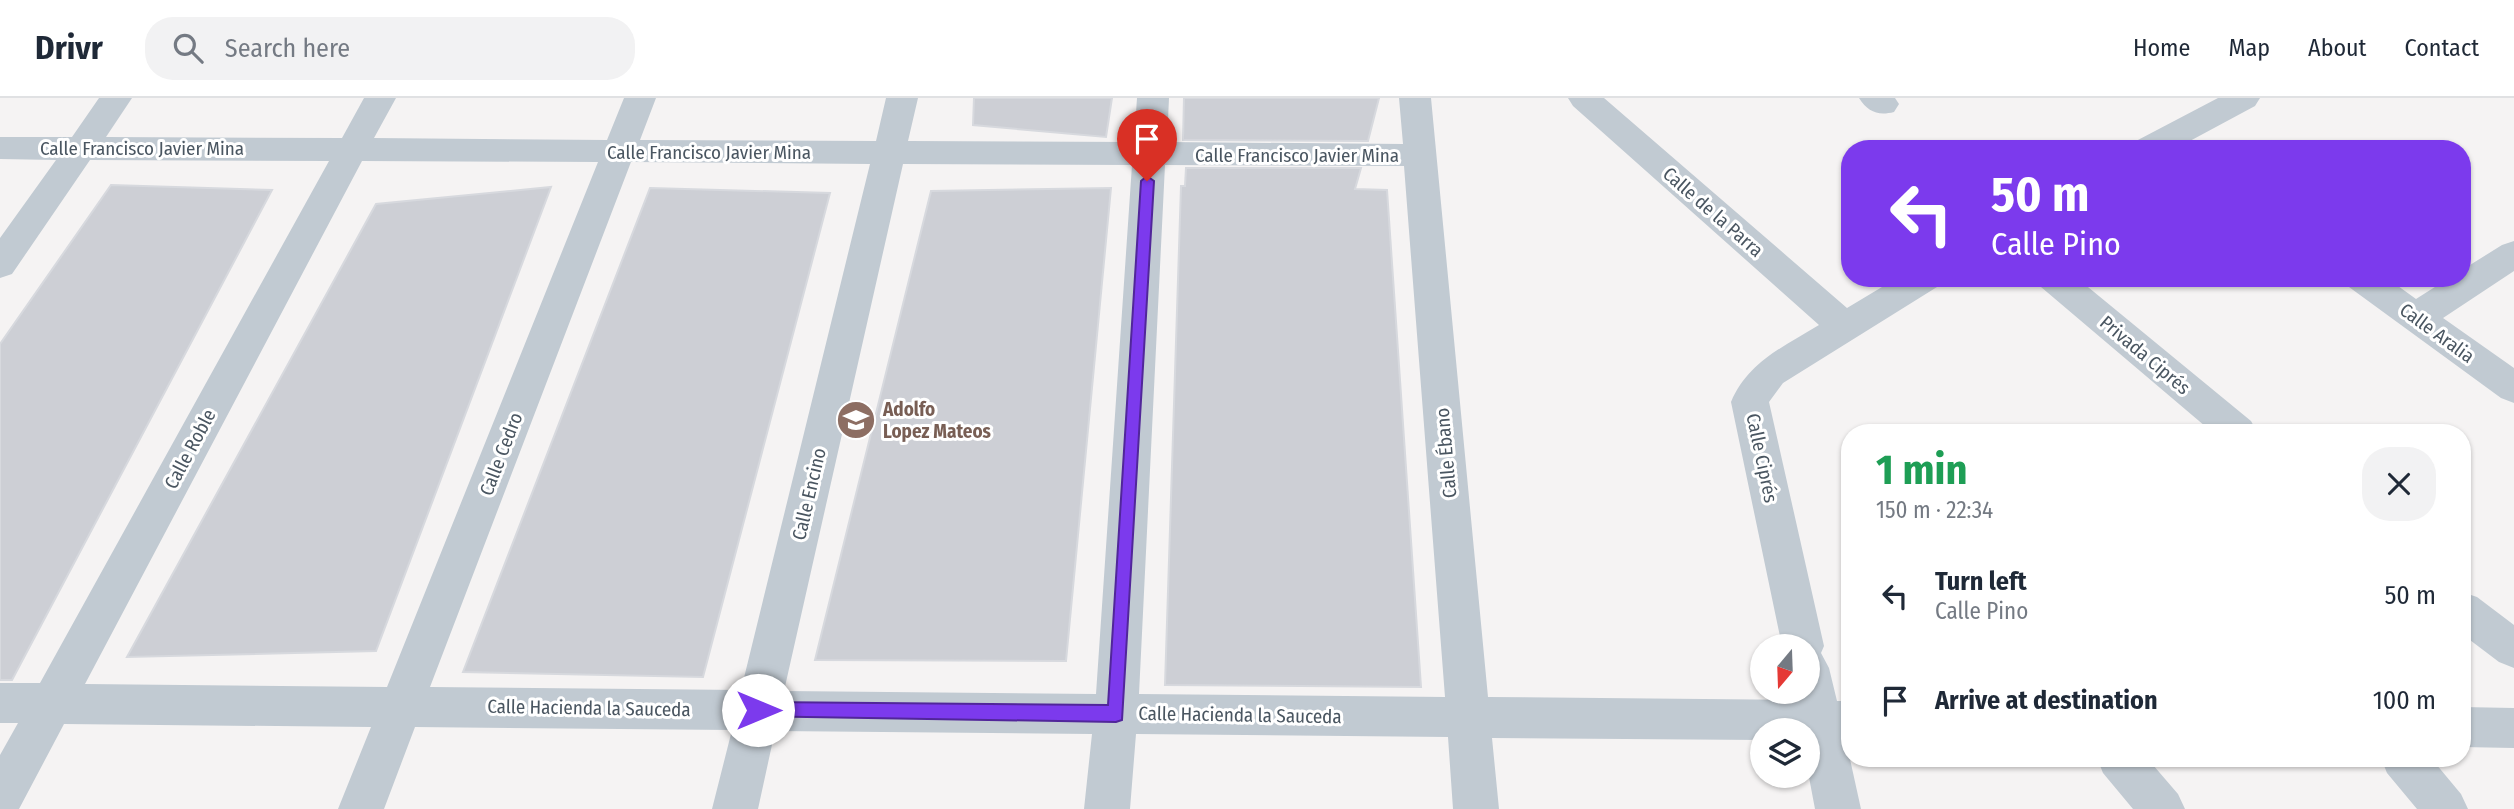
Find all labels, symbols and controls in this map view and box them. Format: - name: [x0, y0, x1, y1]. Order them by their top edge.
- search box: [145, 17, 635, 80]
- text: Drivr: [35, 28, 103, 68]
- icon: search: [169, 29, 207, 67]
- text: Search here: [225, 33, 350, 64]
- text: Home: [2133, 34, 2190, 62]
- text: Map: [2228, 34, 2270, 62]
- text: About: [2308, 34, 2366, 62]
- text: Contact: [2404, 34, 2479, 62]
- pin: [1117, 109, 1177, 181]
- icon: arrive: [1128, 120, 1166, 158]
- street label: Calle Francisco Javier Mina: [40, 137, 244, 160]
- street label: Calle Francisco Javier Mina: [607, 141, 811, 164]
- street label: Calle Francisco Javier Mina: [1195, 144, 1399, 167]
- street label: Calle de la Parra: [1658, 162, 1768, 262]
- text: 50 m: [1991, 165, 2089, 224]
- icon: left: [1876, 168, 1967, 259]
- text: Calle Pino: [1991, 225, 2121, 263]
- street label: Calle Aralia: [2395, 298, 2479, 368]
- street label: Privada Ciprés: [2095, 311, 2195, 399]
- place label: Adolfo Lopez Mateos: [882, 398, 992, 443]
- school or university icon: Adolfo Lopez Mateos: [835, 399, 877, 441]
- street label: Calle Roble: [159, 405, 221, 493]
- street label: Calle Ébano: [1431, 407, 1461, 499]
- street label: Calle Cedro: [475, 409, 527, 499]
- street label: Calle Ciprés: [1741, 411, 1783, 505]
- text: 1 min: [1876, 445, 1967, 495]
- street label: Calle Encino: [787, 446, 831, 542]
- button: close: [2362, 447, 2436, 521]
- text: 150 m · 22:34: [1876, 496, 1993, 524]
- text: Turn left: [1935, 566, 2027, 597]
- icon: left: [1876, 577, 1914, 615]
- text: 50 m: [2384, 580, 2436, 611]
- text: Calle Pino: [1935, 597, 2028, 625]
- north arrow: [1750, 634, 1820, 704]
- map controls: [1750, 634, 1820, 788]
- position arrow: [721, 673, 795, 747]
- icon: arrive: [1876, 682, 1914, 720]
- text: Arrive at destination: [1935, 685, 2158, 716]
- text: 100 m: [2373, 685, 2436, 716]
- street label: Calle Hacienda la Sauceda: [487, 695, 691, 721]
- street label: Calle Hacienda la Sauceda: [1138, 702, 1342, 728]
- button: layers: [1750, 718, 1820, 788]

